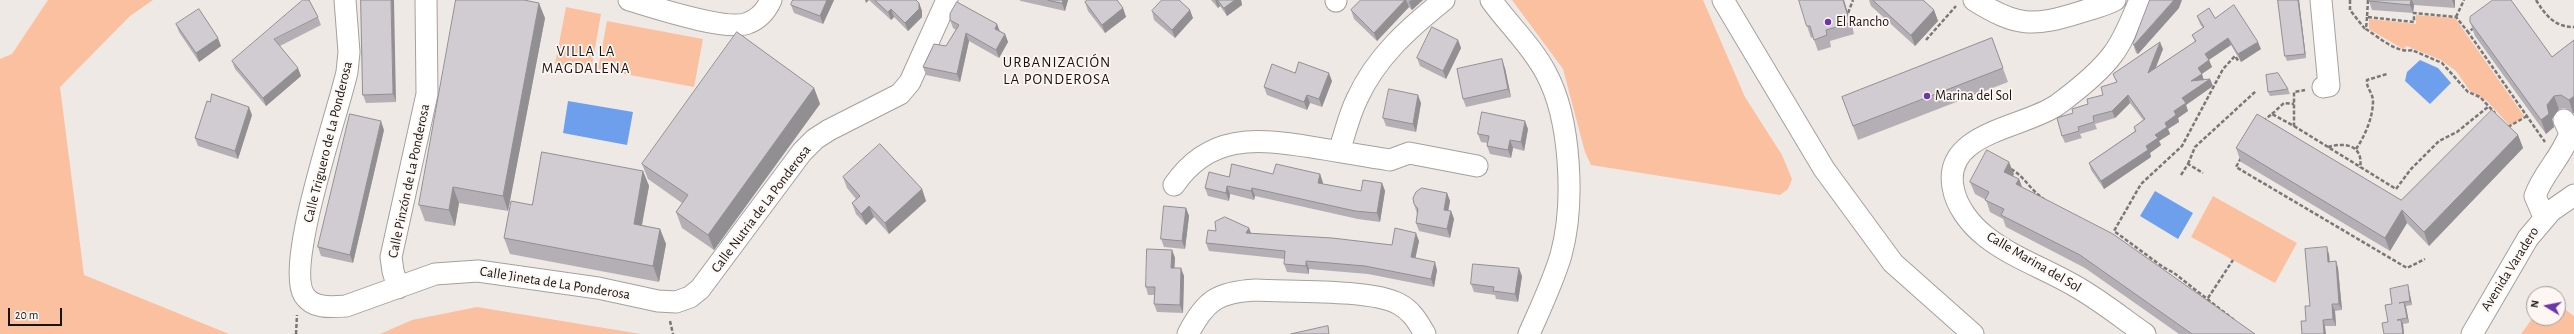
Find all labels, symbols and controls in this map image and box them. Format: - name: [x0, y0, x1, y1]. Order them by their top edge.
- place label: El Rancho: [1836, 14, 1889, 30]
- marker: El Rancho: [1823, 17, 1833, 27]
- district label: VILLA LA MAGDALENA: [542, 42, 630, 77]
- district label: URBANIZACIÓN LA PONDEROSA: [1003, 53, 1111, 88]
- street label: Calle Triguero de La Ponderosa: [300, 60, 356, 224]
- place label: Marina del Sol: [1935, 88, 2012, 104]
- marker: Marina del Sol: [1922, 91, 1932, 101]
- street label: Calle Pinzón de La Ponderosa: [384, 102, 434, 260]
- street label: Calle Nutria de La Ponderosa: [708, 142, 814, 276]
- street label: Avenida Varadero: [2477, 224, 2543, 314]
- street label: Calle Marina del Sol: [1984, 228, 2084, 296]
- street label: Calle Jineta de La Ponderosa: [479, 263, 631, 303]
- north arrow: [2526, 286, 2566, 326]
- text: N: [2529, 299, 2541, 309]
- scale bar: [10, 300, 64, 326]
- text: 20 m: [15, 309, 38, 321]

